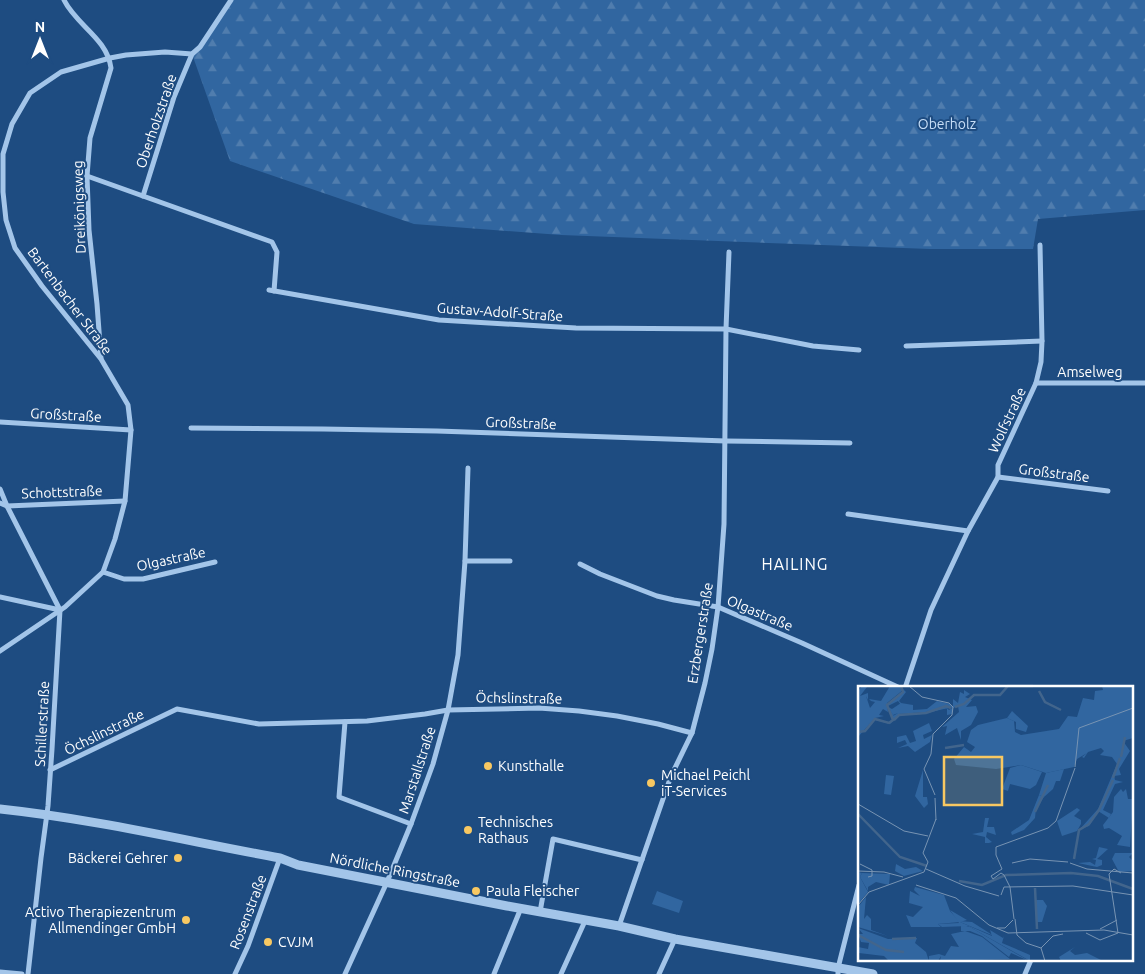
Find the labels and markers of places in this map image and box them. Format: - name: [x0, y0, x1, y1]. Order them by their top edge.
- place label: Kunsthalle: [498, 758, 564, 774]
- marker: Kunsthalle: [482, 760, 494, 772]
- place label: Michael Peichl iT-Services: [661, 767, 751, 799]
- marker: Michael Peichl iT-Services: [645, 777, 657, 789]
- place label: Technisches Rathaus: [478, 814, 553, 846]
- marker: Technisches Rathaus: [462, 824, 474, 836]
- place label: Bäckerei Gehrer: [68, 850, 169, 866]
- marker: Bäckerei Gehrer: [172, 852, 184, 864]
- place label: Paula Fleischer: [486, 883, 580, 899]
- marker: Paula Fleischer: [470, 885, 482, 897]
- place label: Activo Therapiezentrum Allmendinger GmbH: [25, 904, 176, 936]
- marker: Activo Therapiezentrum Allmendinger GmbH: [180, 914, 192, 926]
- place label: CVJM: [278, 934, 314, 950]
- marker: CVJM: [262, 936, 274, 948]

